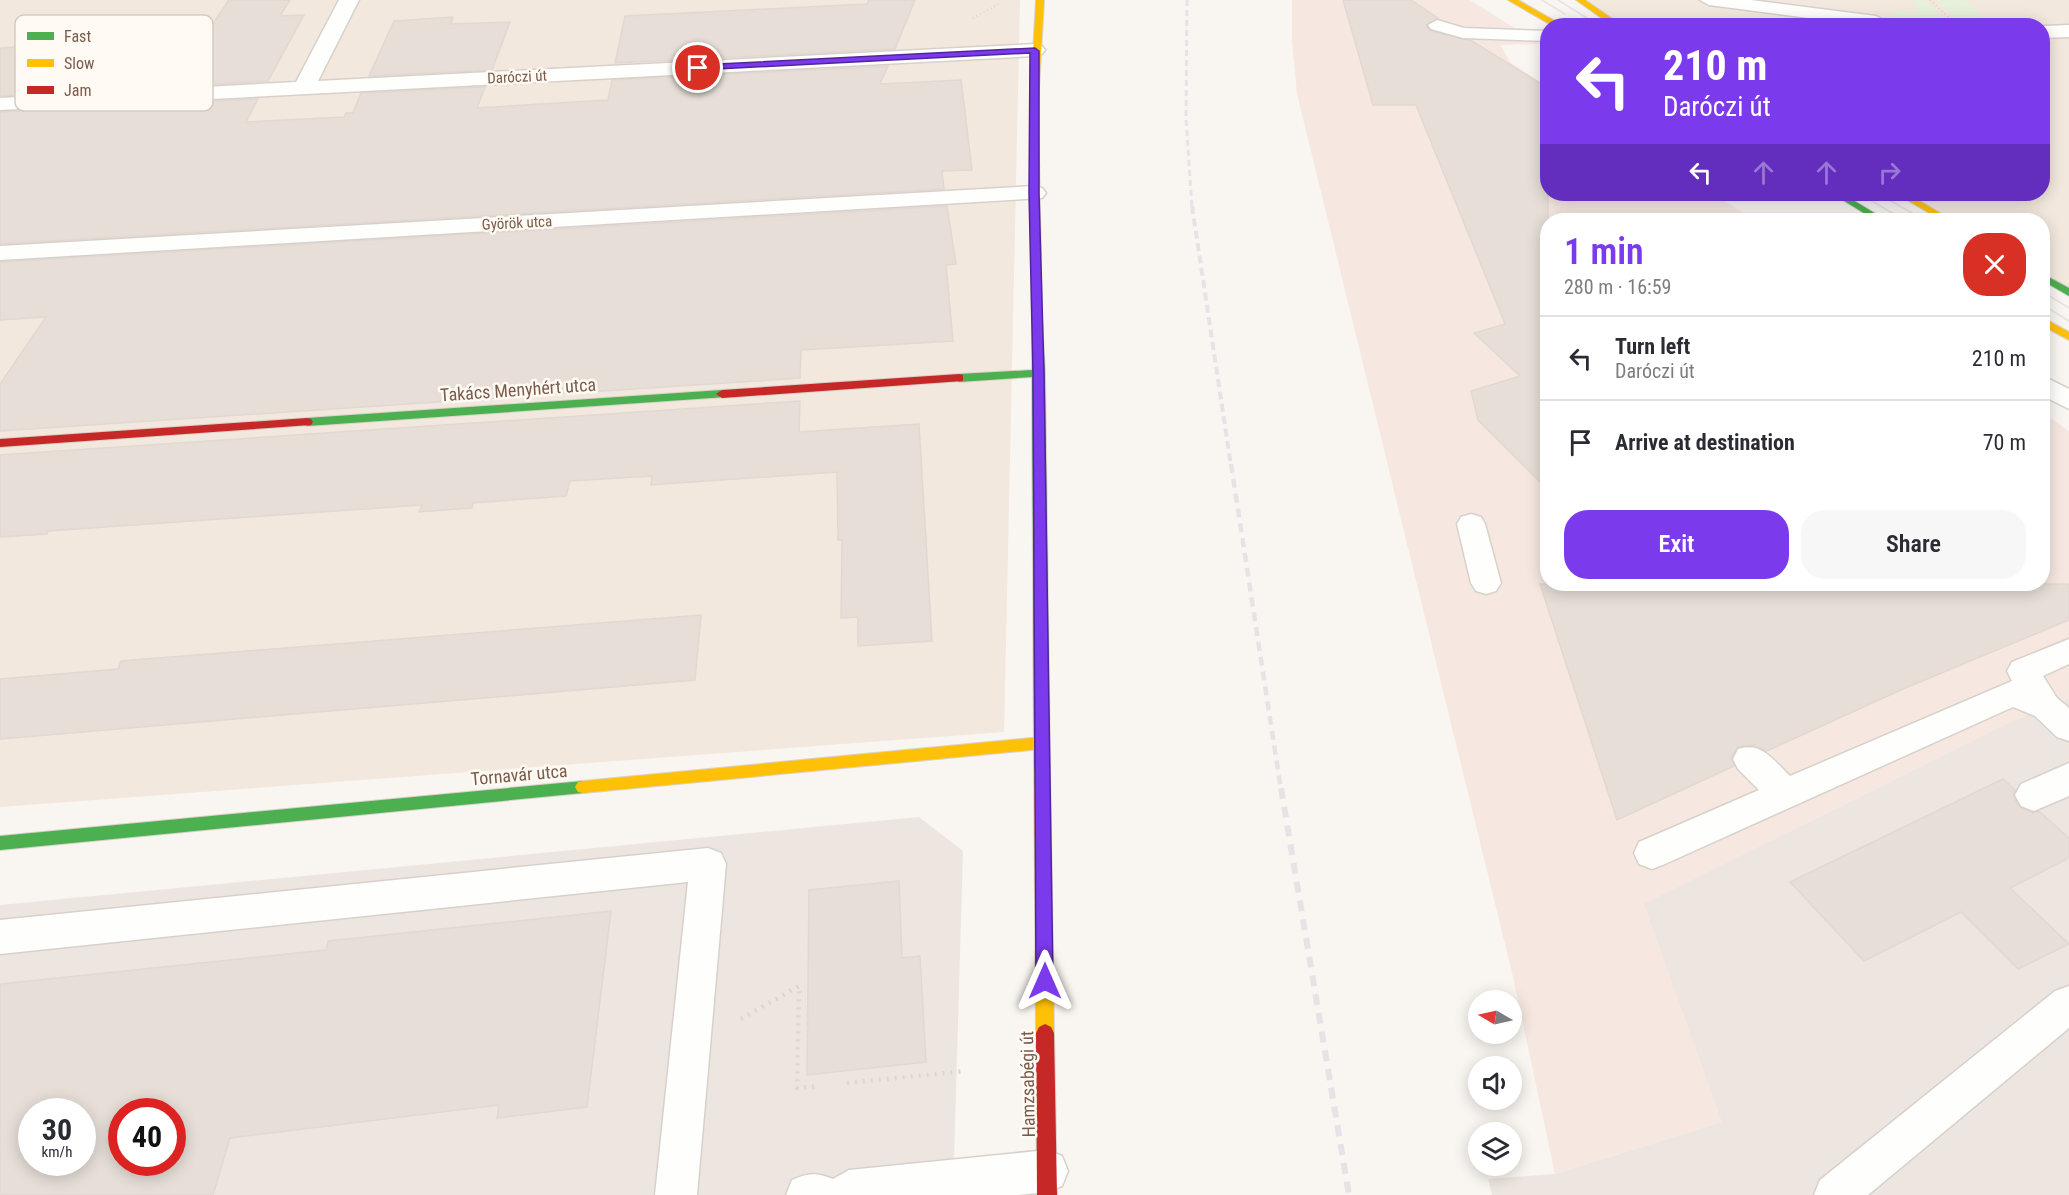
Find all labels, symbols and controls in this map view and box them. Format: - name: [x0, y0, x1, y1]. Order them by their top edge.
- legend: [15, 15, 213, 111]
- text: Fast: [64, 27, 91, 46]
- text: 210 m: [1663, 41, 1768, 90]
- pin: [672, 42, 723, 93]
- icon: left: [1564, 42, 1642, 120]
- icon: arrive: [681, 51, 714, 84]
- text: Slow: [64, 54, 94, 73]
- street label: Daróczi út: [487, 66, 547, 88]
- text: Jam: [64, 81, 91, 100]
- text: Daróczi út: [1663, 91, 1771, 123]
- icon: left: [1684, 156, 1717, 189]
- icon: ahead: [1747, 156, 1780, 189]
- icon: ahead: [1810, 156, 1843, 189]
- icon: right: [1873, 156, 1906, 189]
- street label: Györök utca: [481, 212, 553, 234]
- text: 1 min: [1564, 231, 1644, 273]
- button: close: [1963, 233, 2026, 296]
- text: 280 m · 16:59: [1564, 275, 1671, 299]
- text: Turn left: [1615, 334, 1690, 359]
- icon: left: [1564, 342, 1597, 375]
- text: 210 m: [1972, 346, 2026, 371]
- text: Daróczi út: [1615, 359, 1695, 383]
- street label: Takács Menyhért utca: [439, 374, 597, 405]
- icon: arrive: [1564, 426, 1597, 459]
- text: Arrive at destination: [1615, 430, 1795, 455]
- text: 70 m: [1983, 430, 2026, 455]
- button: Exit: [1564, 510, 1789, 579]
- button: Share: [1801, 510, 2026, 579]
- street label: Tornavár utca: [470, 760, 568, 789]
- position arrow: [1013, 949, 1077, 1013]
- north arrow: [1468, 990, 1522, 1044]
- map controls: [1468, 990, 1522, 1176]
- street label: Hamzsabégi út: [1016, 1031, 1039, 1137]
- button: sound: [1468, 1056, 1522, 1110]
- speed limit sign: 40: [108, 1098, 186, 1176]
- text: 30: [42, 1112, 72, 1147]
- button: layers: [1468, 1122, 1522, 1176]
- text: km/h: [42, 1143, 72, 1161]

